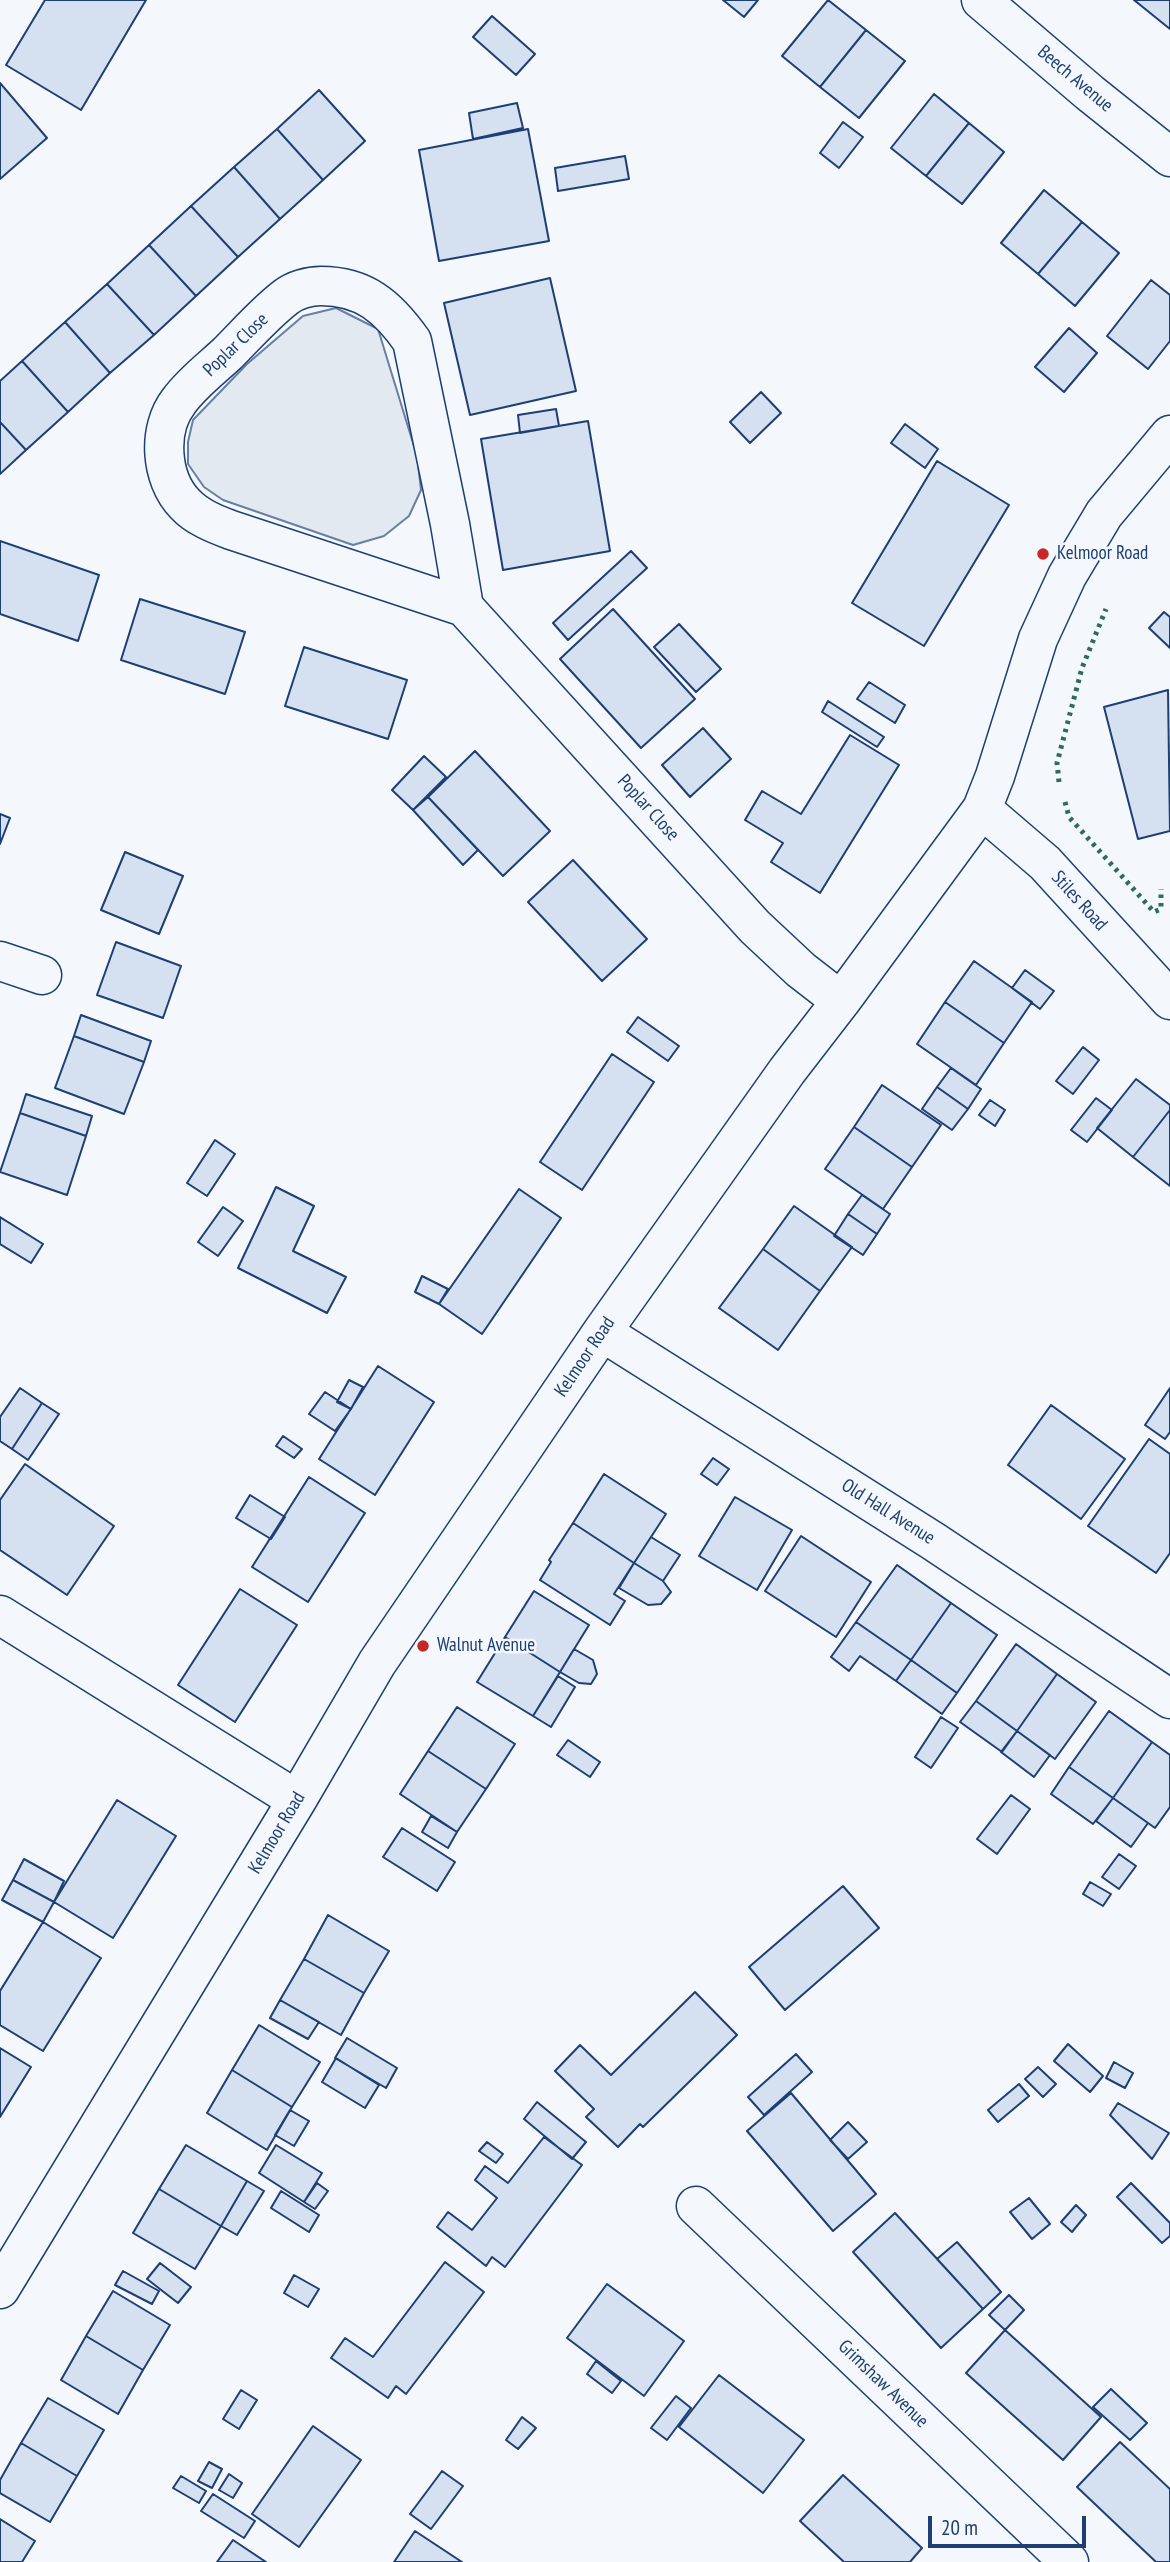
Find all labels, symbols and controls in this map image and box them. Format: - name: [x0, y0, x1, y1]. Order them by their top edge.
- street label: Beech Avenue: [1033, 41, 1117, 117]
- street label: Poplar Close: [199, 309, 273, 381]
- place label: Kelmoor Road: [1057, 543, 1148, 565]
- marker: Kelmoor Road: [1035, 546, 1051, 562]
- street label: Poplar Close: [612, 770, 684, 846]
- street label: Stiles Road: [1046, 866, 1112, 936]
- street label: Kelmoor Road: [550, 1313, 620, 1401]
- street label: Old Hall Avenue: [837, 1474, 939, 1550]
- place label: Walnut Avenue: [437, 1635, 535, 1657]
- marker: Walnut Avenue: [415, 1638, 431, 1654]
- street label: Kelmoor Road: [244, 1788, 310, 1878]
- street label: Grimshaw Avenue: [833, 2335, 933, 2433]
- scale bar: [932, 2502, 1090, 2546]
- text: 20 m: [941, 2514, 978, 2541]

